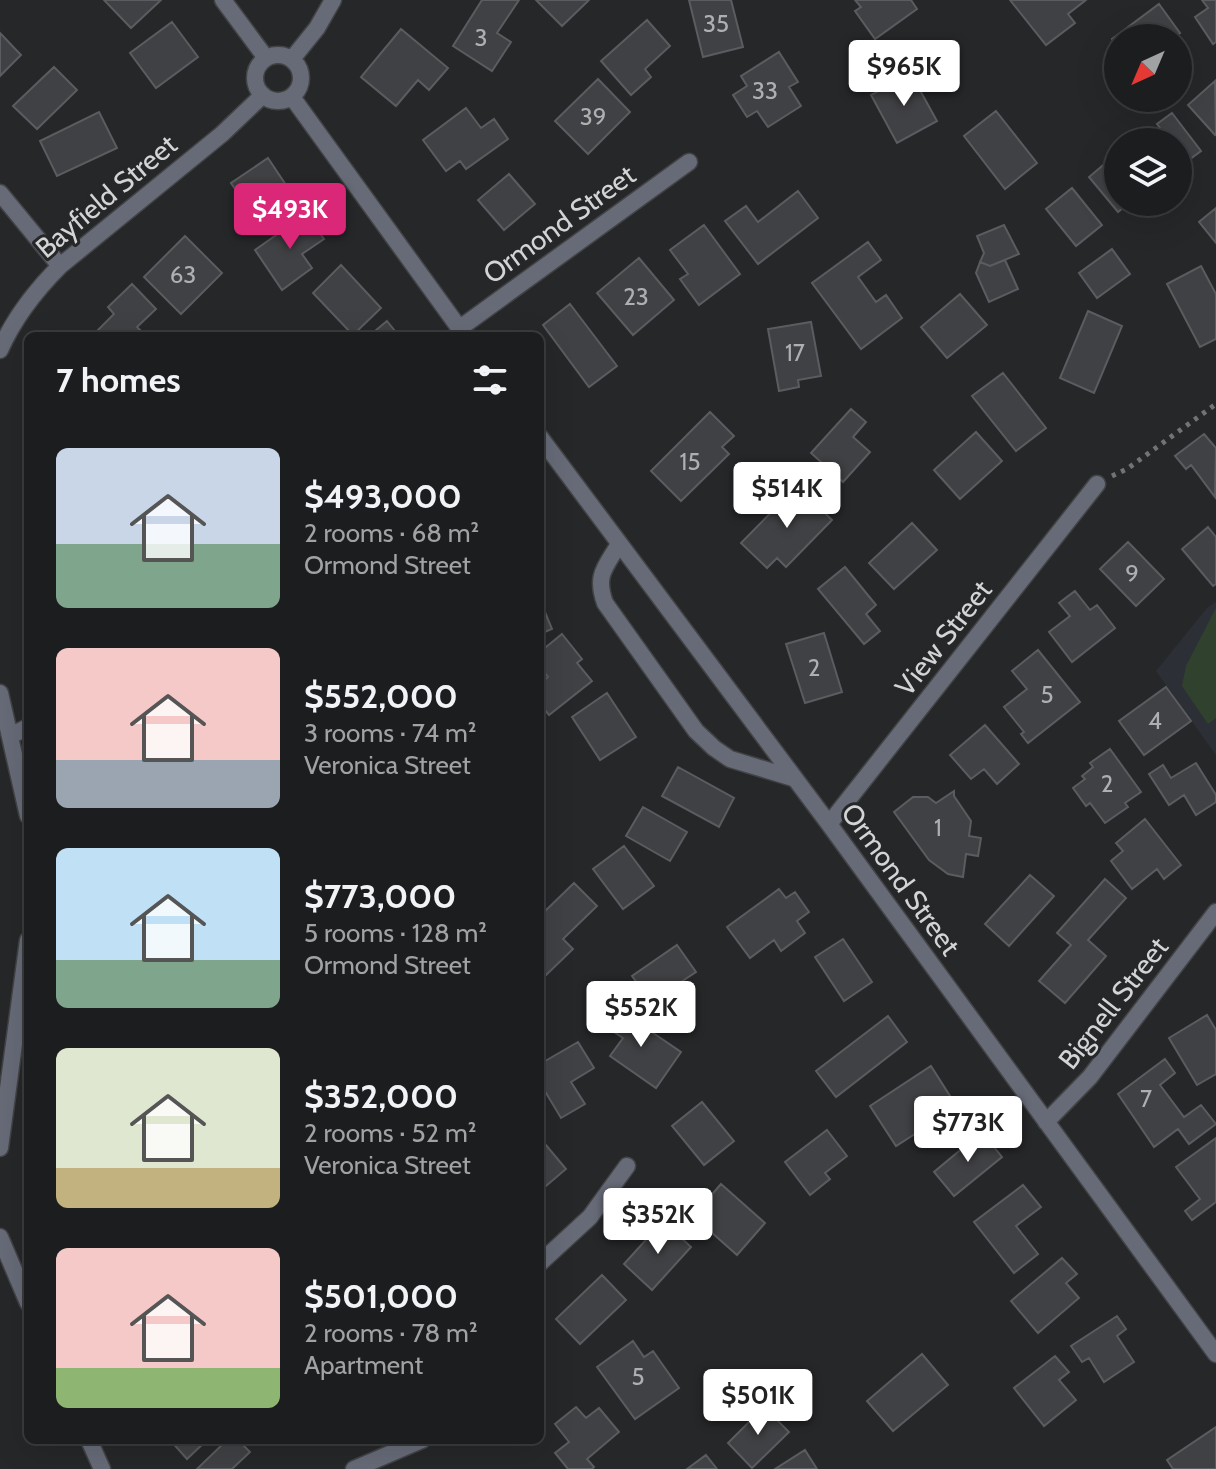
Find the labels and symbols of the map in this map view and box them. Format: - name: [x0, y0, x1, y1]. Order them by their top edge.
- house number: 35: [703, 9, 729, 38]
- house number: 3: [475, 23, 487, 52]
- north arrow: [1104, 24, 1192, 112]
- pin: $965K: [848, 40, 960, 108]
- house number: 33: [752, 76, 778, 105]
- house number: 39: [580, 102, 606, 131]
- street label: Bayfield Street: [29, 127, 183, 265]
- street label: Ormond Street: [476, 157, 642, 291]
- pin: $493K: [234, 183, 346, 251]
- house number: 63: [170, 260, 196, 289]
- house number: 23: [623, 282, 649, 311]
- house number: 17: [785, 338, 805, 367]
- house number: 15: [680, 447, 700, 476]
- pin: $514K: [731, 462, 843, 530]
- house number: 9: [1125, 559, 1139, 588]
- street label: View Street: [887, 573, 999, 703]
- house number: 2: [808, 653, 820, 682]
- house number: 5: [1041, 680, 1053, 709]
- house number: 4: [1148, 706, 1162, 735]
- house number: 2: [1101, 769, 1113, 798]
- street label: Ormond Street: [834, 796, 968, 962]
- house number: 1: [934, 813, 942, 842]
- street label: Bignell Street: [1051, 930, 1175, 1076]
- pin: $552K: [585, 981, 697, 1049]
- house number: 7: [1140, 1084, 1152, 1113]
- pin: $773K: [912, 1096, 1024, 1164]
- pin: $352K: [602, 1188, 714, 1256]
- house number: 5: [632, 1362, 644, 1391]
- pin: $501K: [702, 1369, 814, 1437]

